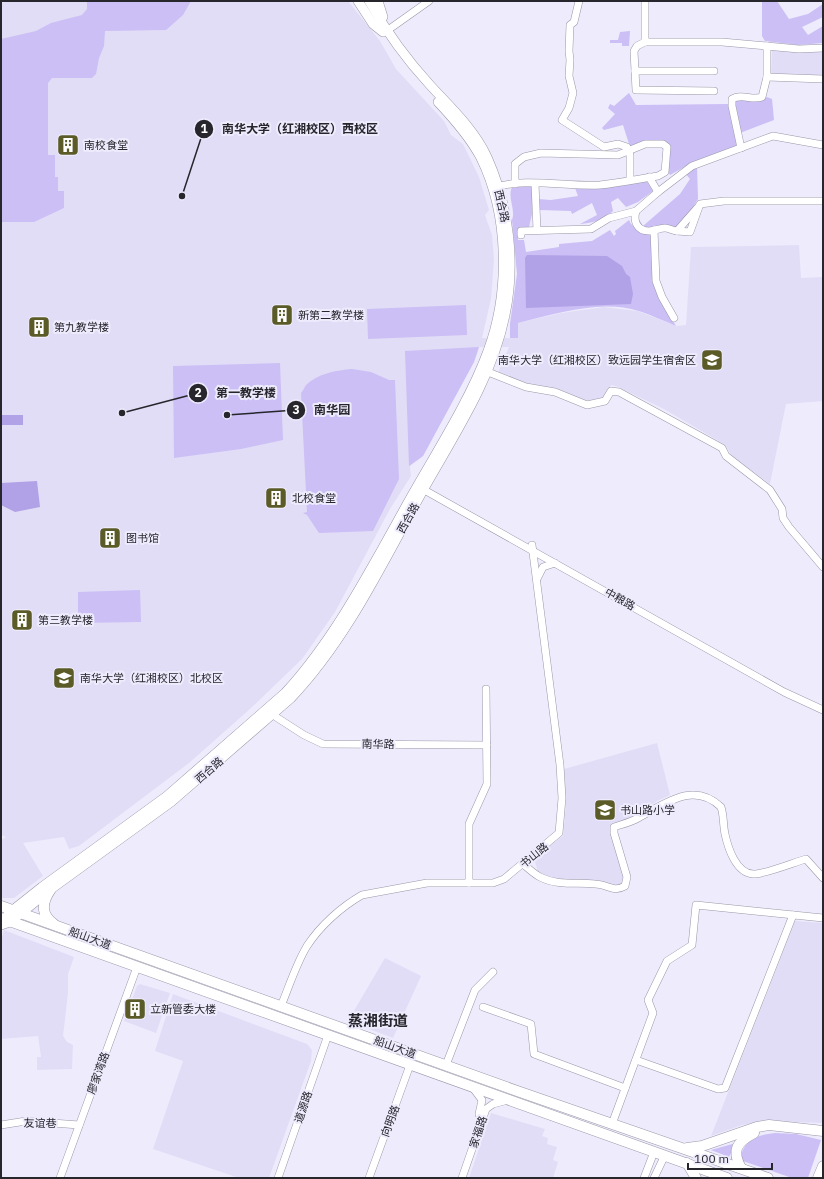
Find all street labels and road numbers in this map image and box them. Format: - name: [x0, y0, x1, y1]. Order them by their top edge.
- street label: 西合路: [491, 188, 513, 224]
- street label: 西合路: [394, 500, 422, 536]
- street label: 中粮路: [602, 585, 638, 613]
- street label: 南华路: [361, 737, 395, 751]
- street label: 西合路: [192, 754, 226, 786]
- street label: 书山路: [517, 839, 551, 871]
- street label: 船山大道: [67, 924, 113, 952]
- street label: 船山大道: [372, 1033, 418, 1061]
- street label: 廖家湾路: [84, 1050, 112, 1096]
- street label: 道源路: [291, 1089, 315, 1125]
- street label: 向明路: [378, 1103, 402, 1139]
- street label: 家福路: [466, 1114, 490, 1150]
- street label: 友谊巷: [23, 1116, 57, 1130]

